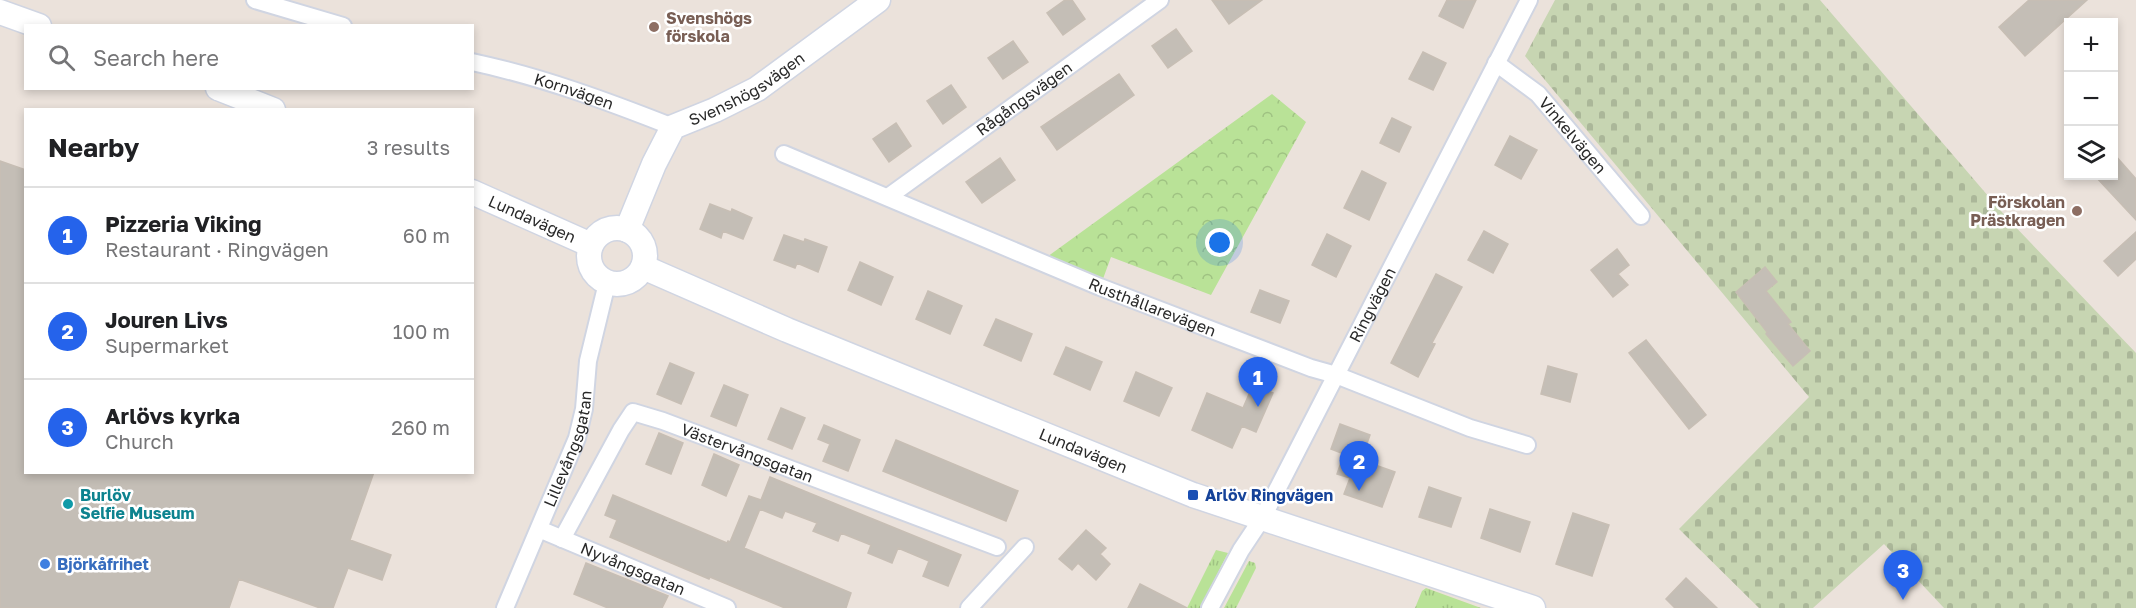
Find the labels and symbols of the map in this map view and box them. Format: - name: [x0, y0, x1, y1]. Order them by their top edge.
- place label: Svenshögs förskola: [666, 8, 752, 46]
- marker: Svenshögs förskola: [647, 20, 661, 34]
- street label: Svenshögsvägen: [686, 48, 808, 130]
- street label: Rågångsvägen: [972, 57, 1076, 140]
- street label: Kornvägen: [532, 68, 617, 114]
- street label: Vinkelvägen: [1535, 93, 1611, 178]
- street label: Lundavägen: [485, 191, 579, 247]
- place label: Förskolan Prästkragen: [1970, 192, 2065, 230]
- marker: Förskolan Prästkragen: [2070, 204, 2084, 218]
- your location: [1205, 228, 1234, 257]
- street label: Ringvägen: [1345, 264, 1400, 346]
- street label: Rusthållarevägen: [1086, 273, 1219, 341]
- pin: 1: [1238, 358, 1278, 407]
- street label: Lillevångsgatan: [539, 389, 596, 510]
- street label: Västervångsgatan: [678, 419, 816, 487]
- street label: Lundavägen: [1036, 424, 1130, 477]
- pin: 2: [1340, 442, 1378, 491]
- place label: Burlöv Selfie Museum: [80, 485, 195, 523]
- place label: Arlöv Ringvägen: [1205, 485, 1333, 505]
- marker: Arlöv Ringvägen: [1186, 488, 1200, 502]
- marker: Burlöv Selfie Museum: [61, 497, 75, 511]
- street label: Nyvångsgatan: [578, 538, 688, 599]
- pin: 3: [1884, 550, 1922, 600]
- place label: Björkåfrihet: [57, 554, 149, 574]
- marker: Björkåfrihet: [38, 557, 52, 571]

